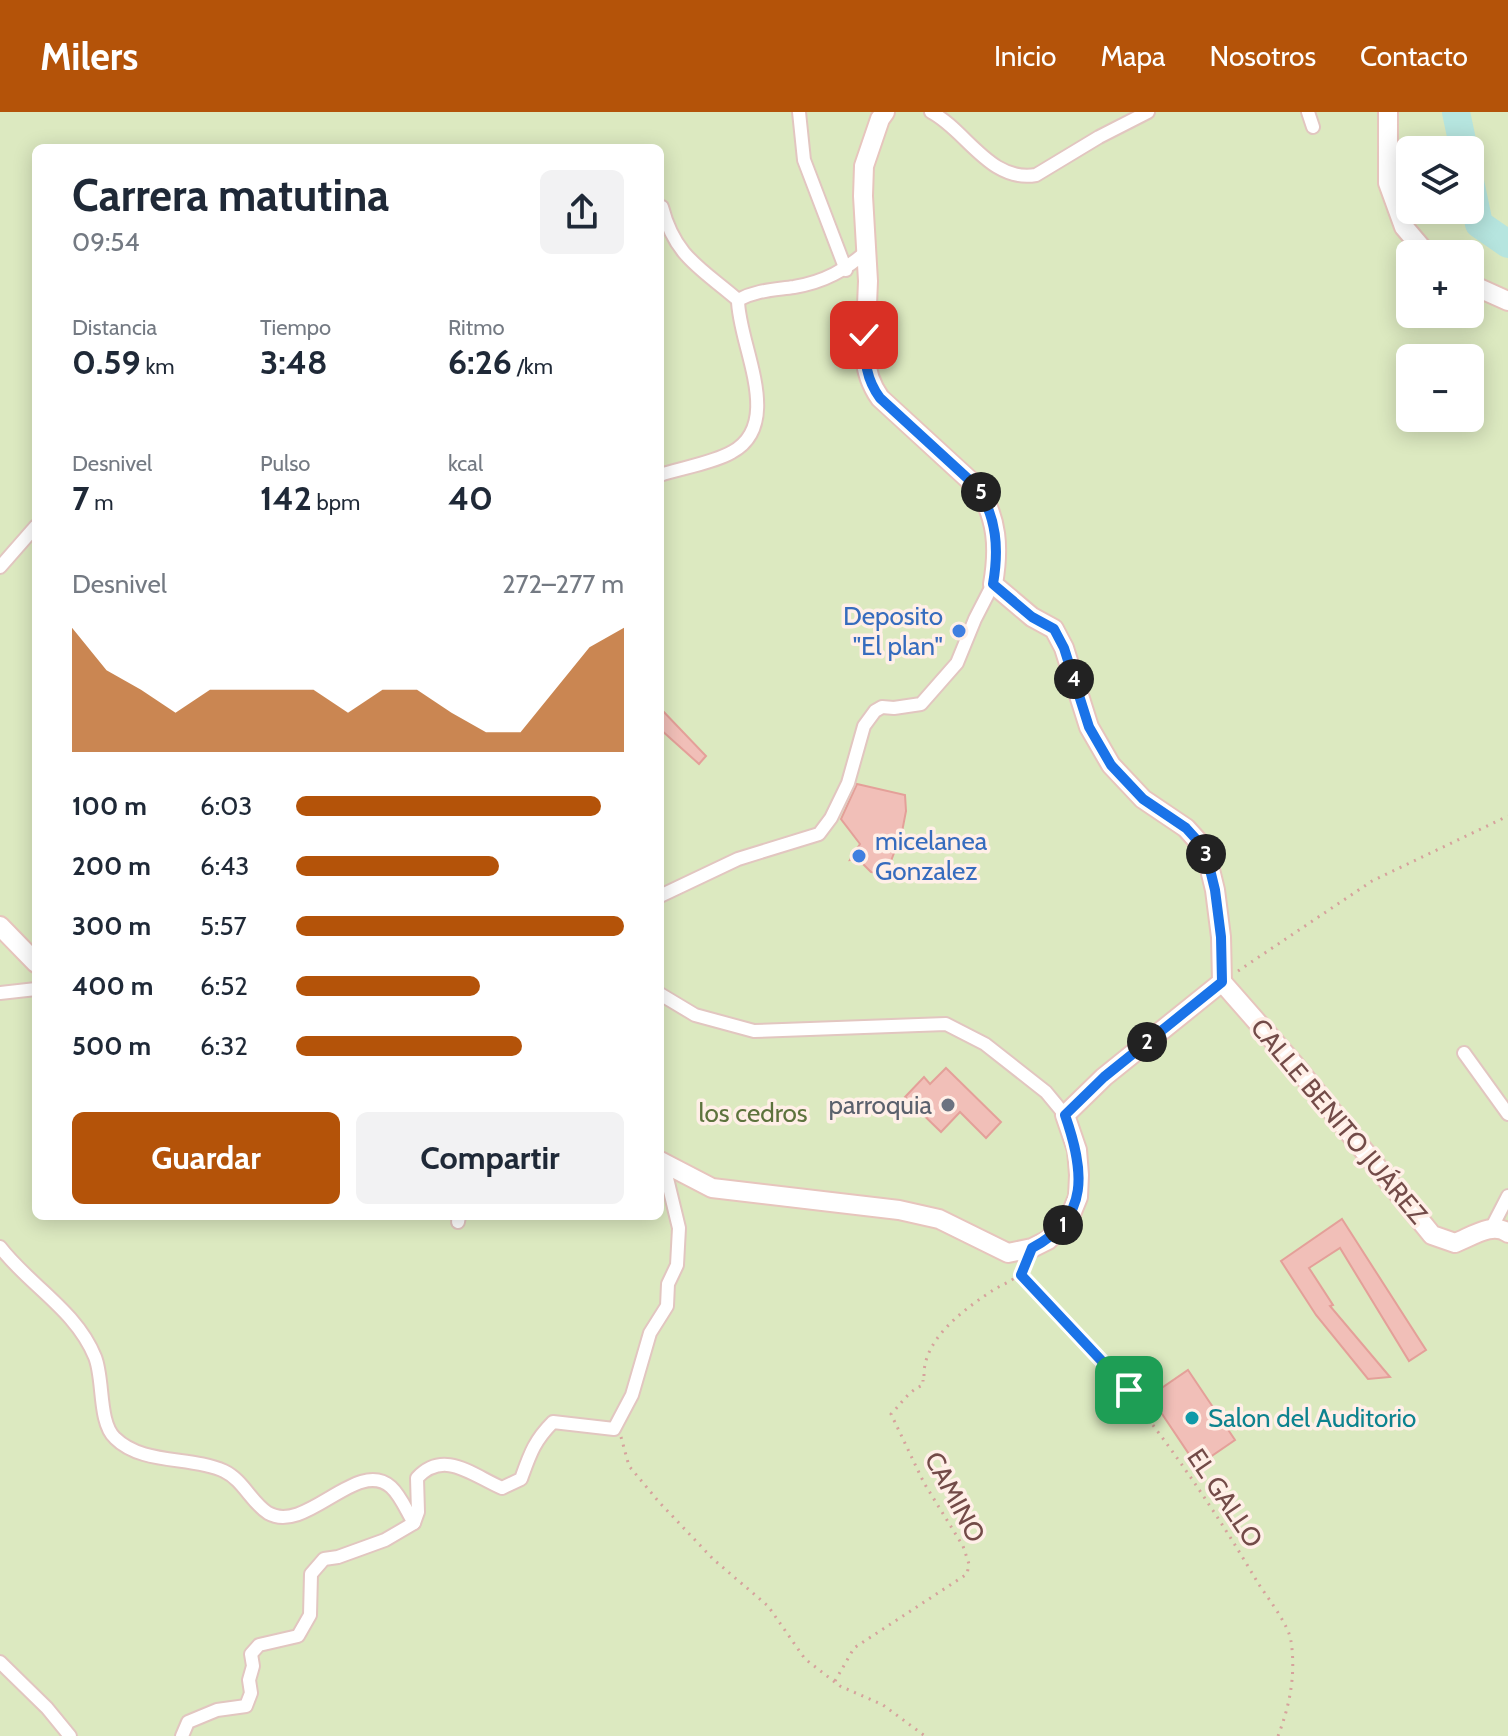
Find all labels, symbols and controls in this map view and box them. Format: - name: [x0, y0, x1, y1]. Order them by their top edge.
- text: Milers: [40, 33, 138, 80]
- text: Inicio: [994, 39, 1057, 73]
- text: Mapa: [1101, 39, 1166, 73]
- text: Nosotros: [1210, 39, 1316, 73]
- text: Contacto: [1360, 39, 1468, 73]
- map controls: [1396, 136, 1484, 432]
- button: layers: [1396, 136, 1484, 224]
- text: Carrera matutina: [72, 169, 389, 222]
- button: share: [540, 170, 624, 254]
- text: 09:54: [72, 226, 139, 258]
- button: +: [1396, 240, 1484, 328]
- pin: [830, 301, 898, 369]
- icon: check: [842, 313, 886, 357]
- text: Distancia: [72, 314, 157, 341]
- text: Tiempo: [260, 314, 331, 341]
- text: Ritmo: [448, 314, 505, 341]
- text: 0.59: [72, 341, 141, 383]
- text: 3:48: [260, 341, 328, 383]
- text: 6:26: [448, 341, 512, 383]
- button: −: [1396, 344, 1484, 432]
- text: km: [141, 353, 175, 380]
- text: /km: [512, 353, 553, 380]
- text: Desnivel: [72, 450, 152, 477]
- text: Pulso: [260, 450, 310, 477]
- text: kcal: [448, 450, 483, 477]
- pin: 5: [961, 472, 1001, 512]
- text: 7: [72, 477, 89, 519]
- text: 142: [260, 477, 312, 519]
- text: 40: [448, 477, 493, 519]
- text: 5: [975, 478, 987, 505]
- text: m: [89, 489, 114, 516]
- text: bpm: [312, 489, 360, 516]
- text: Desnivel: [72, 568, 167, 600]
- text: 272–277 m: [502, 568, 624, 600]
- place label: Deposito "El plan": [843, 600, 943, 662]
- marker: Deposito "El plan": [950, 622, 968, 640]
- pin: 4: [1054, 659, 1094, 699]
- text: 4: [1067, 665, 1081, 692]
- text: 100 m: [72, 790, 147, 822]
- text: 6:03: [200, 790, 252, 822]
- place label: micelanea Gonzalez: [875, 825, 988, 887]
- pin: 3: [1186, 834, 1226, 874]
- text: 3: [1200, 840, 1212, 867]
- marker: micelanea Gonzalez: [850, 847, 868, 865]
- text: 200 m: [72, 850, 151, 882]
- text: 6:43: [200, 850, 249, 882]
- text: 300 m: [72, 910, 151, 942]
- text: 5:57: [200, 910, 247, 942]
- text: 400 m: [72, 970, 153, 1002]
- text: 6:52: [200, 970, 248, 1002]
- street label: CALLE BENITO JUÁREZ: [1244, 1012, 1435, 1231]
- pin: 2: [1127, 1022, 1167, 1062]
- text: 2: [1141, 1028, 1153, 1055]
- text: 500 m: [72, 1030, 151, 1062]
- text: 6:32: [200, 1030, 248, 1062]
- place label: parroquia: [829, 1089, 933, 1121]
- marker: parroquia: [939, 1096, 957, 1114]
- park label: los cedros: [698, 1097, 808, 1129]
- button: Guardar: [72, 1112, 340, 1204]
- button: Compartir: [356, 1112, 624, 1204]
- pin: 1: [1043, 1205, 1083, 1245]
- text: 1: [1059, 1211, 1067, 1238]
- pin: [1095, 1356, 1163, 1424]
- icon: arrive: [1107, 1368, 1151, 1412]
- place label: Salon del Auditorio: [1208, 1402, 1416, 1434]
- marker: Salon del Auditorio: [1183, 1409, 1201, 1427]
- street label: EL GALLO: [1180, 1443, 1270, 1553]
- street label: CAMINO: [918, 1446, 992, 1548]

